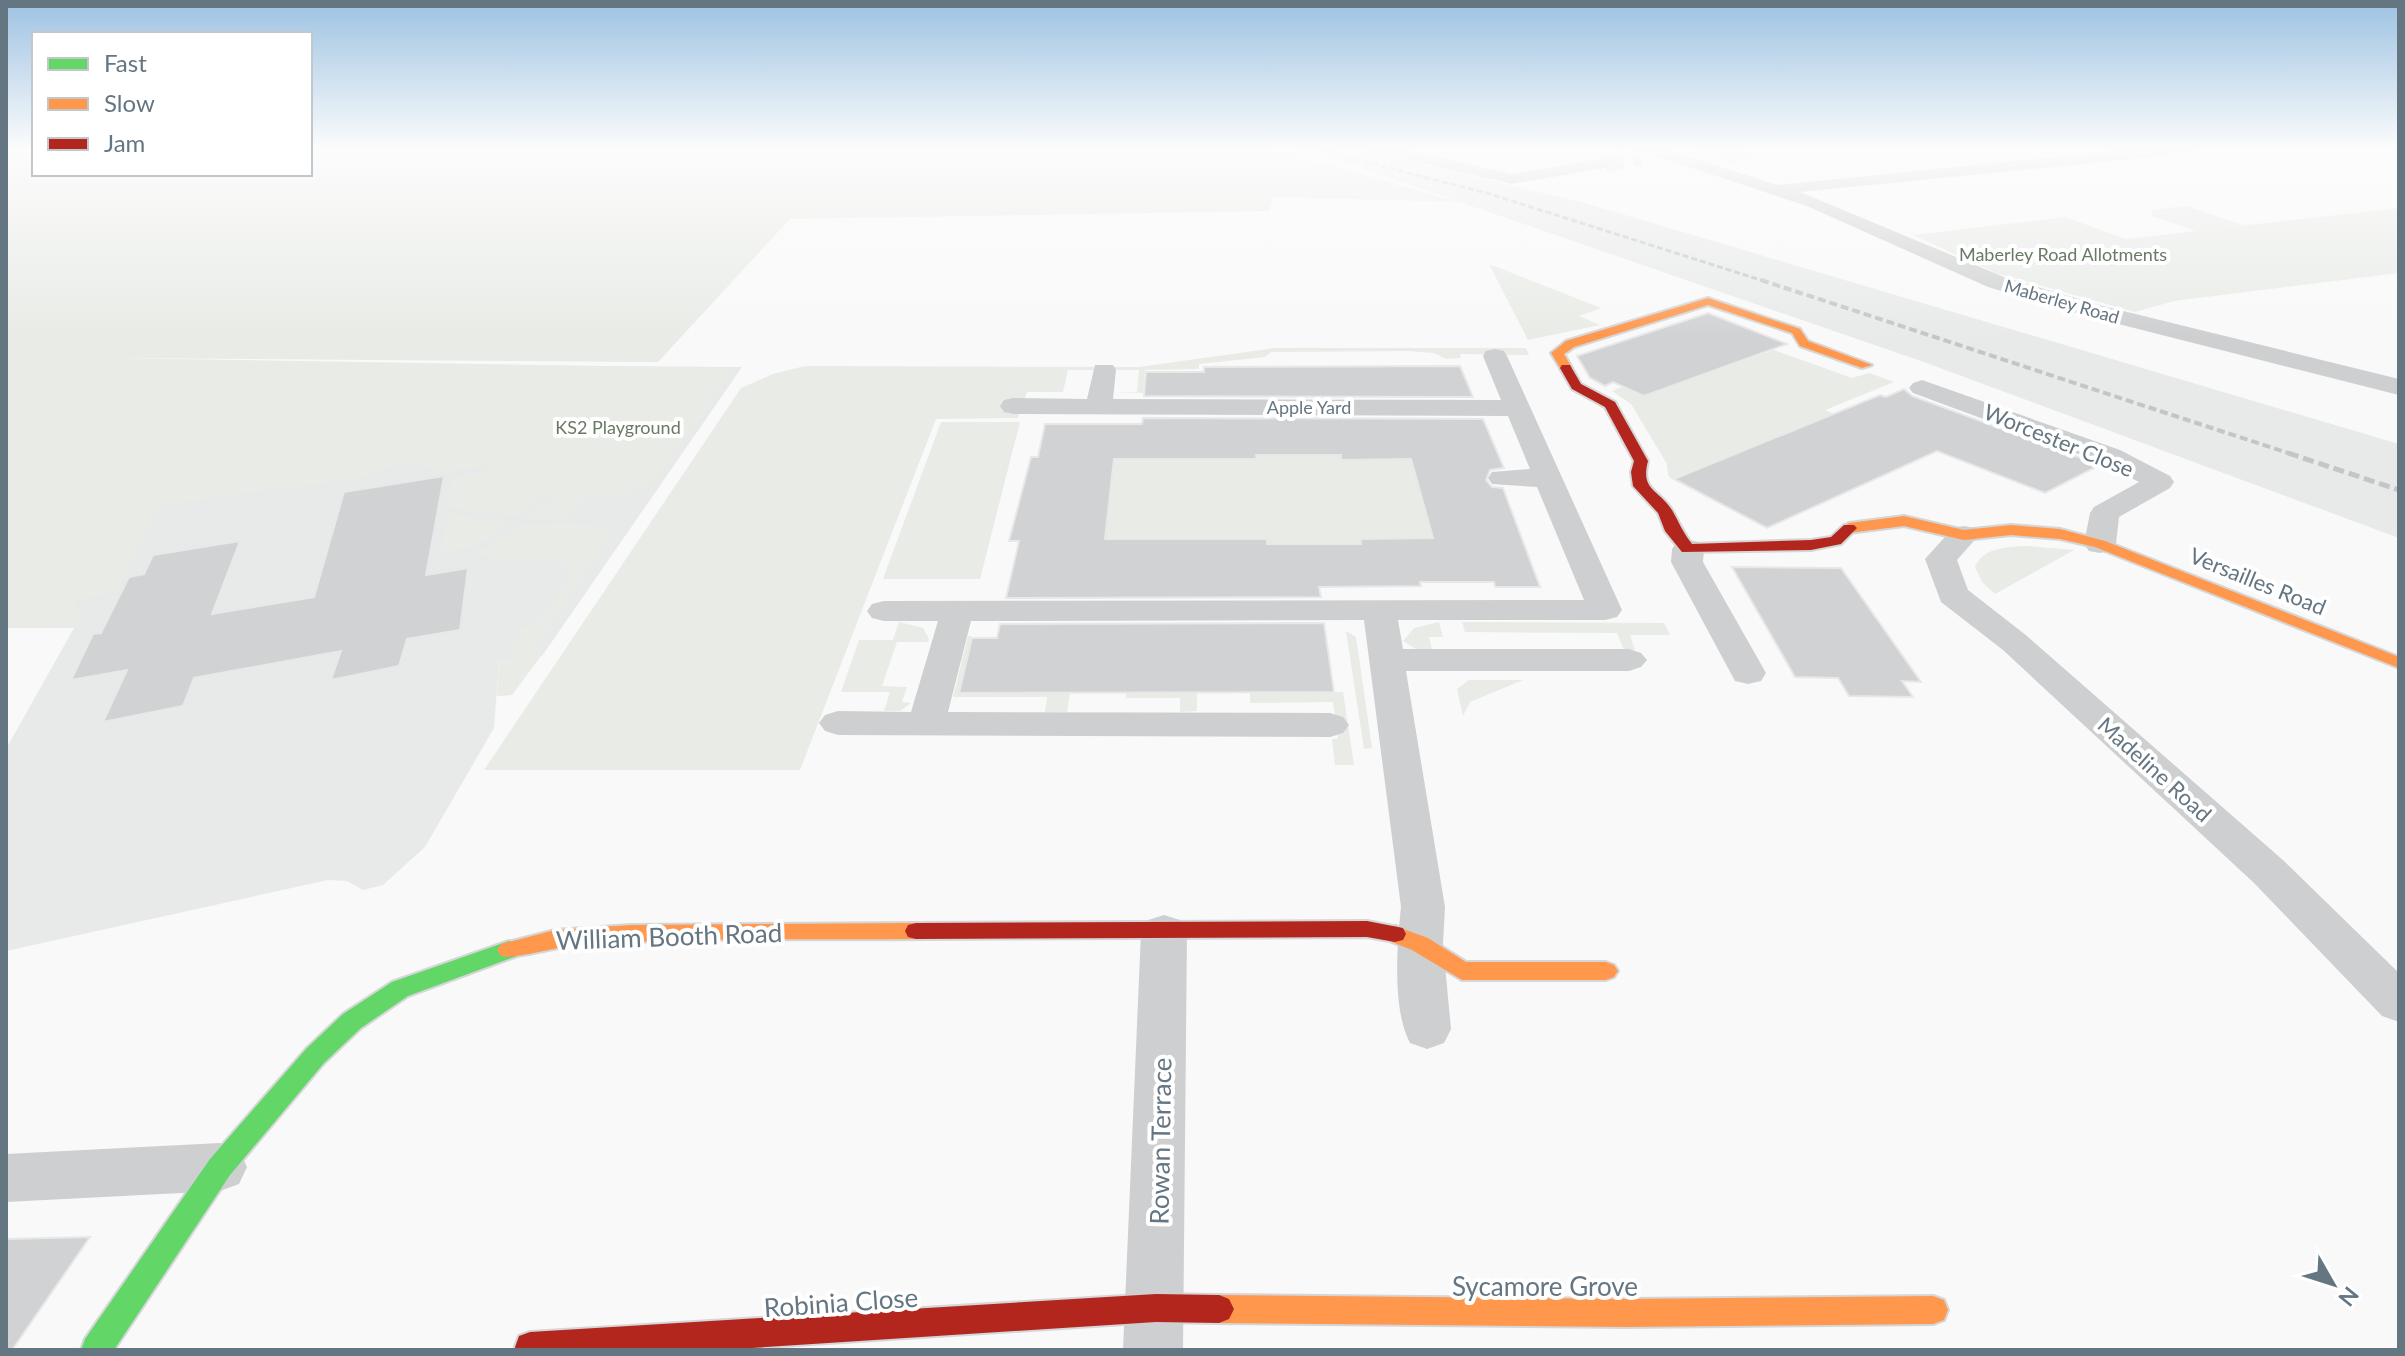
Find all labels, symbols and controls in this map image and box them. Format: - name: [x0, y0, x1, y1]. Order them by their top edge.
- legend: [32, 32, 312, 176]
- text: Fast: [104, 48, 147, 77]
- text: Slow: [104, 88, 155, 117]
- text: Jam: [104, 128, 145, 157]
- park label: Maberley Road Allotments: [1959, 243, 2167, 265]
- street label: Maberley Road: [2002, 274, 2122, 328]
- street label: Apple Yard: [1267, 396, 1351, 418]
- street label: Worcester Close: [1980, 398, 2138, 482]
- park label: KS2 Playground: [555, 416, 681, 438]
- street label: Versailles Road: [2186, 541, 2330, 621]
- street label: Madeline Road: [2093, 711, 2217, 827]
- street label: William Booth Road: [555, 916, 783, 956]
- street label: Rowan Terrace: [1143, 1057, 1177, 1225]
- north arrow: [2293, 1244, 2373, 1324]
- street label: Sycamore Grove: [1452, 1270, 1638, 1302]
- street label: Robinia Close: [763, 1281, 919, 1323]
- text: N: [2333, 1282, 2365, 1312]

